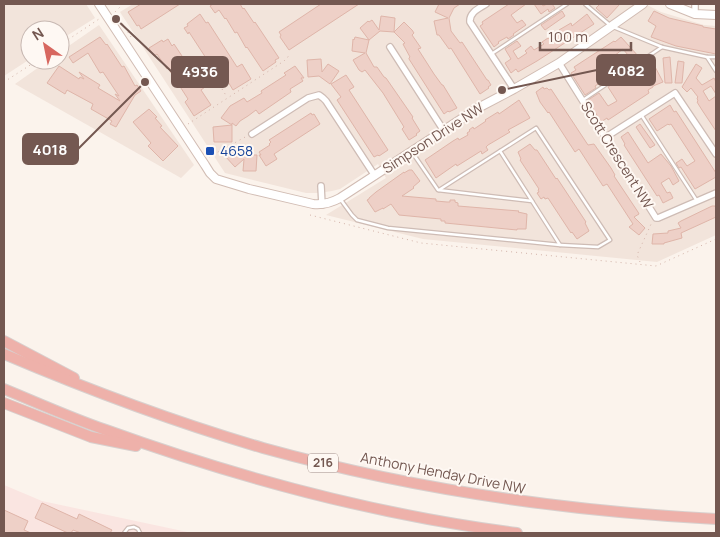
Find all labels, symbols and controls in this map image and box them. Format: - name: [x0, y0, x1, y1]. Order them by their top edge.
- north arrow: [20, 20, 70, 70]
- scale bar: [540, 20, 631, 52]
- text: N: [28, 23, 47, 44]
- text: 100 m: [548, 26, 588, 47]
- callout: 4082: [597, 55, 655, 85]
- callout: 4936: [172, 57, 228, 87]
- text: 4082: [607, 60, 645, 81]
- text: 4936: [182, 61, 218, 82]
- street label: Simpson Drive NW: [379, 98, 487, 177]
- street label: Scott Crescent NW: [577, 98, 658, 212]
- callout: 4018: [23, 134, 78, 164]
- text: 4018: [33, 139, 67, 160]
- place label: 4658: [220, 141, 253, 160]
- marker: 4658: [204, 145, 216, 157]
- street label: Anthony Henday Drive NW: [359, 447, 527, 498]
- road number: 216: [308, 453, 338, 472]

